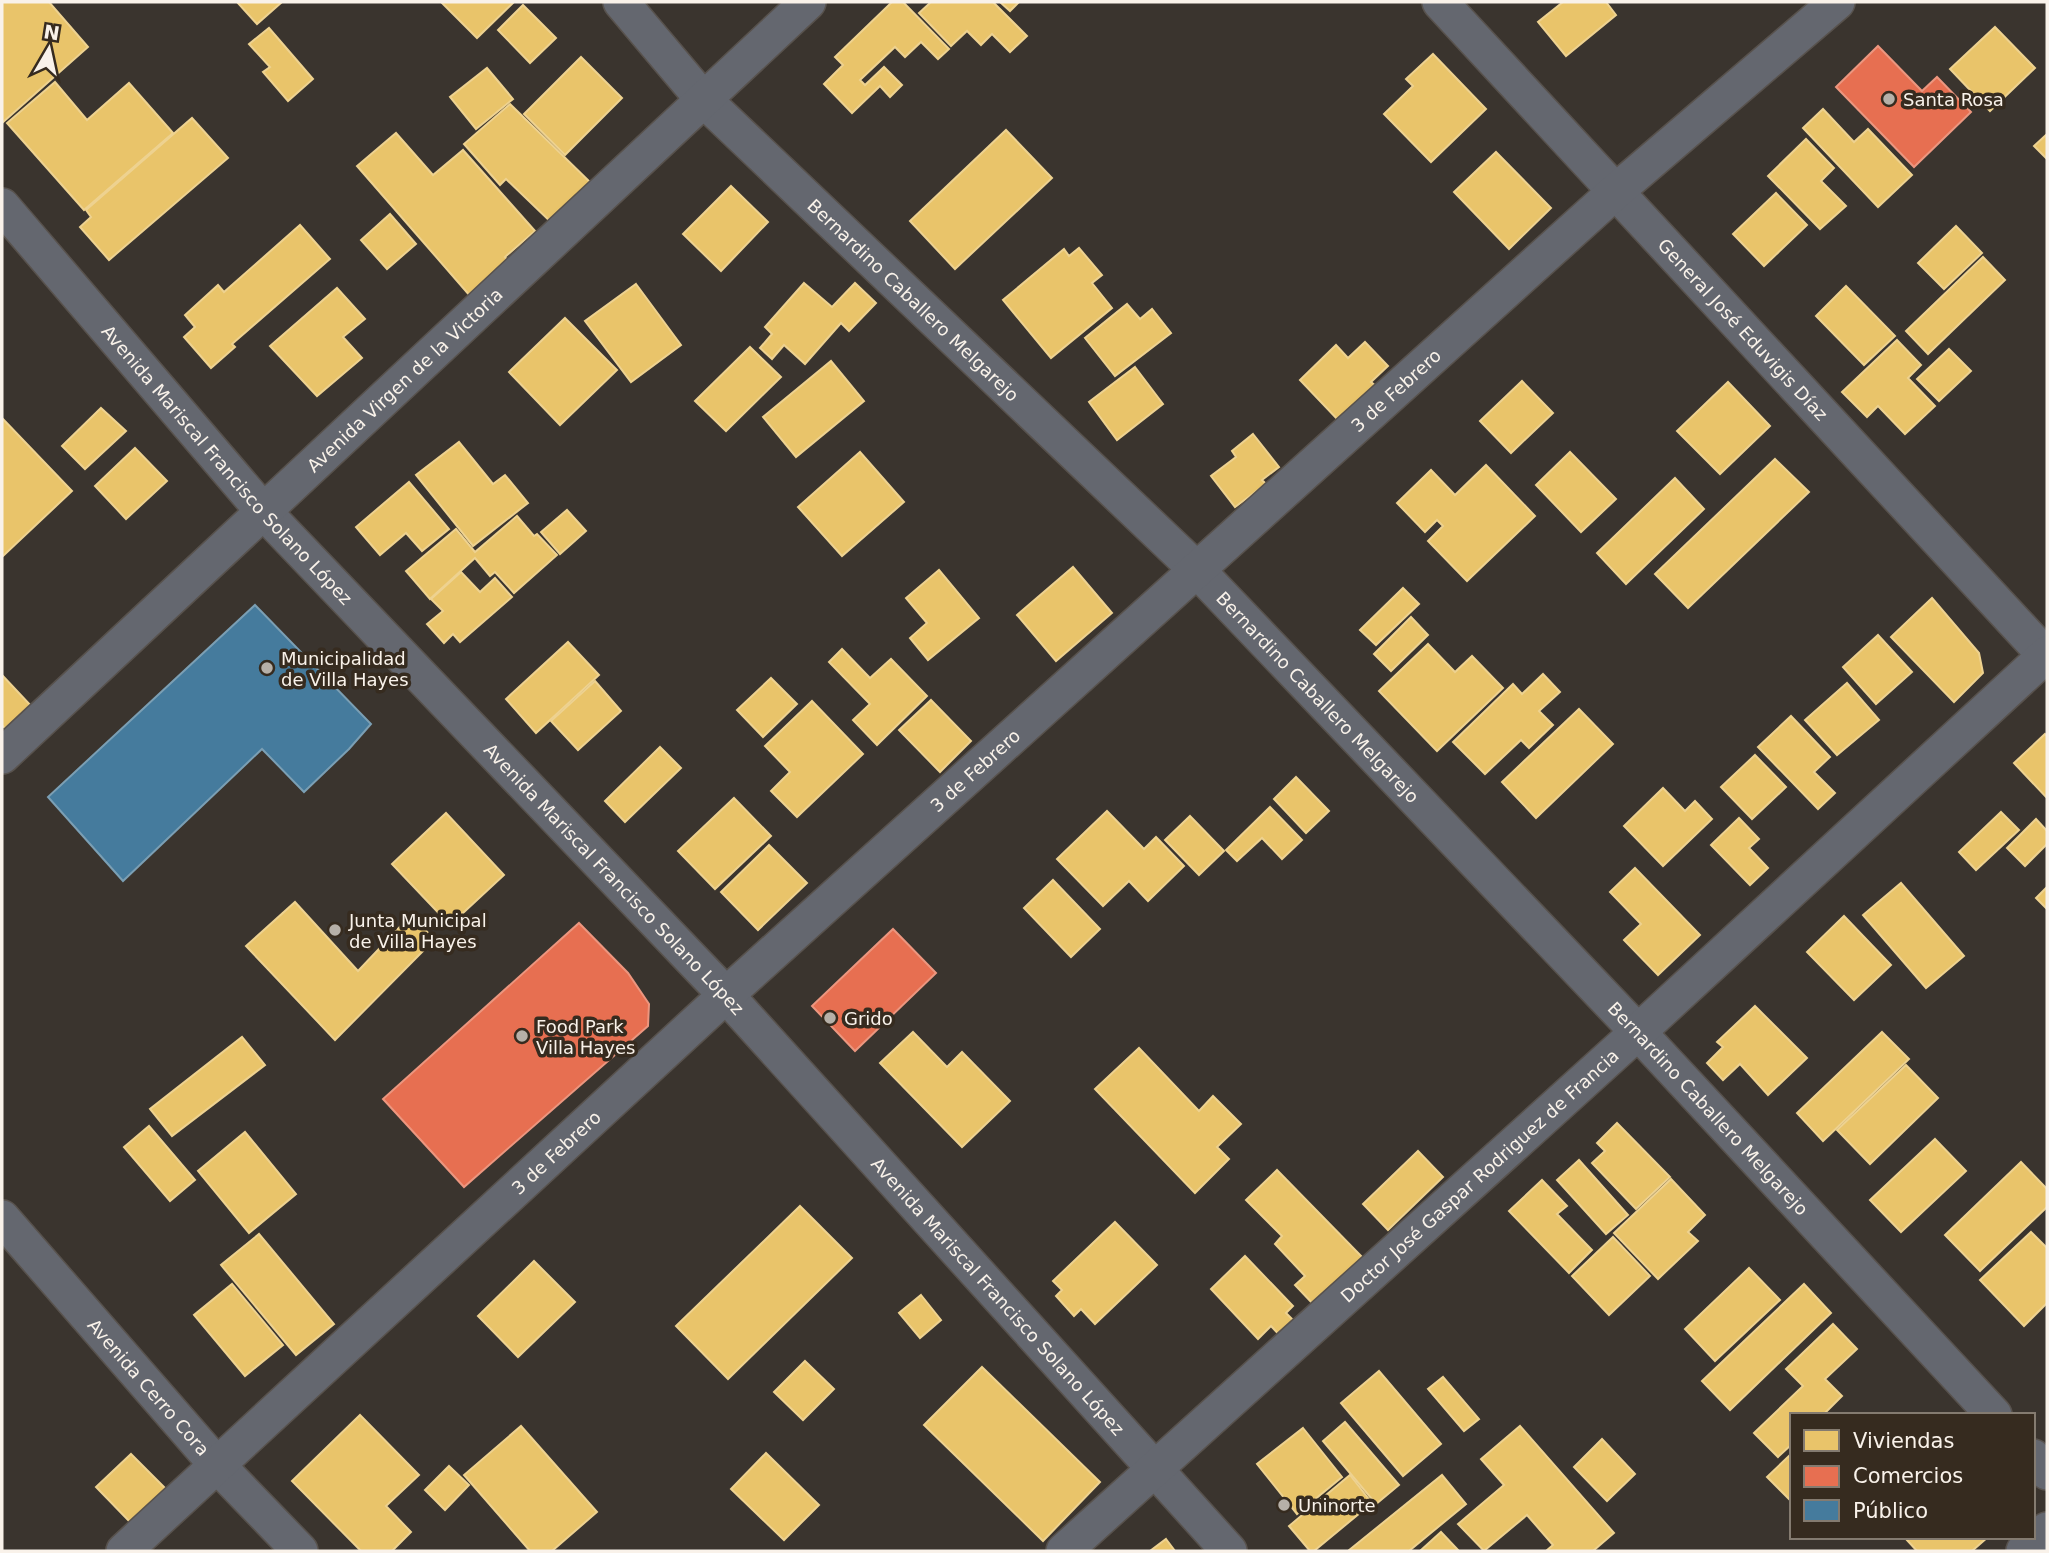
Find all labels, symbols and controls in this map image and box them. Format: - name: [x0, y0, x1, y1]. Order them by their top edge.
- north arrow: [14, 14, 84, 84]
- text: N: [42, 20, 61, 44]
- place label: Santa Rosa: [1903, 89, 2004, 110]
- marker: Santa Rosa: [1881, 91, 1897, 107]
- street label: Bernardino Caballero Melgarejo: [804, 194, 1024, 405]
- street label: General José Eduvigis Díaz: [1654, 234, 1832, 424]
- street label: Avenida Virgen de la Victoria: [302, 283, 506, 476]
- street label: Avenida Mariscal Francisco Solano López: [98, 320, 357, 609]
- street label: 3 de Febrero: [1347, 344, 1445, 436]
- street label: Bernardino Caballero Melgarejo: [1213, 587, 1424, 807]
- place label: Municipalidad de Villa Hayes: [281, 648, 409, 690]
- marker: Municipalidad de Villa Hayes: [259, 660, 275, 676]
- street label: 3 de Febrero: [926, 724, 1024, 816]
- street label: Avenida Mariscal Francisco Solano López: [480, 739, 749, 1019]
- place label: Junta Municipal de Villa Hayes: [348, 910, 487, 952]
- marker: Junta Municipal de Villa Hayes: [327, 922, 343, 938]
- street label: Bernardino Caballero Melgarejo: [1604, 997, 1813, 1219]
- place label: Grido: [844, 1008, 893, 1029]
- marker: Grido: [822, 1010, 838, 1026]
- place label: Food Park Villa Hayes: [536, 1016, 635, 1058]
- marker: Food Park Villa Hayes: [514, 1028, 530, 1044]
- street label: Doctor José Gaspar Rodriguez de Francia: [1336, 1044, 1623, 1306]
- street label: 3 de Febrero: [507, 1106, 605, 1198]
- street label: Avenida Mariscal Francisco Solano López: [867, 1153, 1129, 1439]
- street label: Avenida Cerro Cora: [84, 1314, 214, 1460]
- legend: [1790, 1413, 2035, 1539]
- text: Viviendas: [1853, 1429, 1954, 1453]
- text: Comercios: [1853, 1464, 1963, 1488]
- place label: Uninorte: [1298, 1495, 1376, 1516]
- marker: Uninorte: [1276, 1497, 1292, 1513]
- text: Público: [1853, 1499, 1928, 1523]

